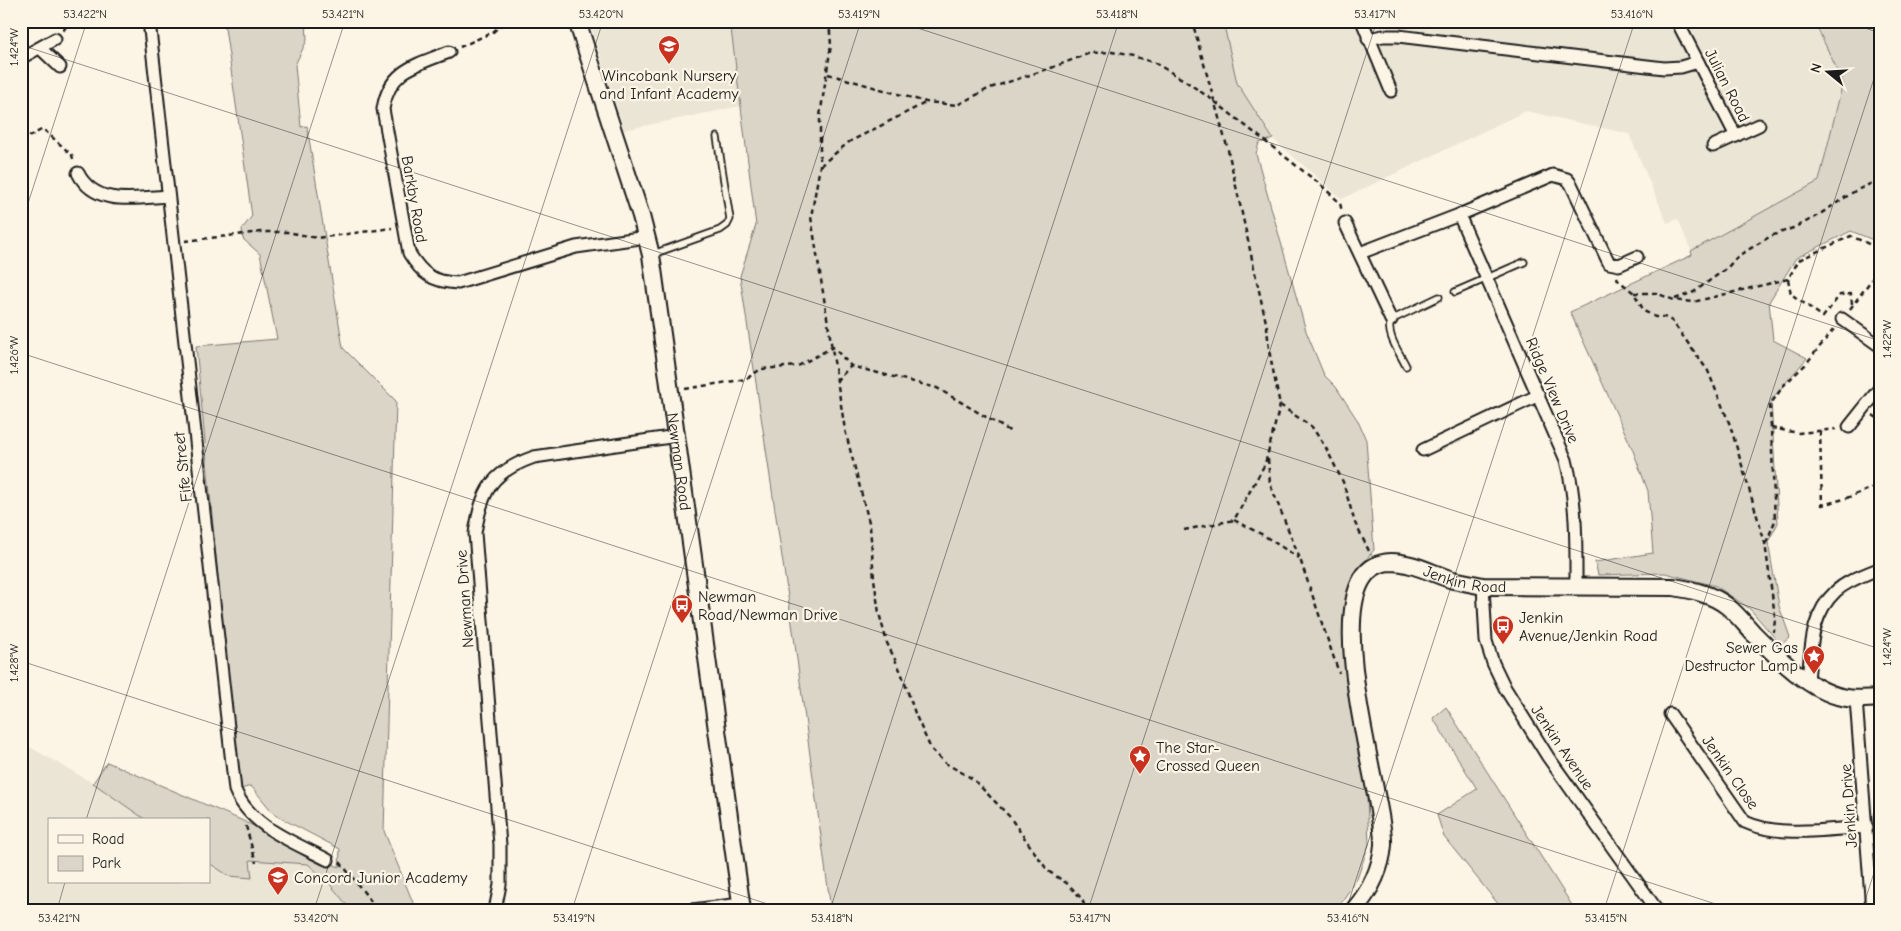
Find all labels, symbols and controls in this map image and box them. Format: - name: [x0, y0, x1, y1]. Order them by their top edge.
- text: 53.422°N: [63, 7, 107, 21]
- text: 53.421°N: [322, 7, 364, 21]
- text: 53.420°N: [579, 7, 623, 21]
- text: 53.419°N: [838, 7, 880, 21]
- text: 53.418°N: [1096, 7, 1138, 21]
- text: 53.417°N: [1354, 7, 1396, 21]
- text: 53.416°N: [1611, 7, 1653, 21]
- text: 1.424°W: [7, 28, 21, 66]
- school or university icon: Wincobank Nursery and Infant Academy: [657, 34, 681, 65]
- street label: Julian Road: [1701, 46, 1753, 125]
- north arrow: [1804, 48, 1854, 98]
- text: N: [1807, 61, 1826, 75]
- place label: Wincobank Nursery and Infant Academy: [599, 67, 740, 103]
- street label: Barkby Road: [398, 154, 431, 244]
- text: 1.422°W: [1880, 319, 1894, 358]
- text: 1.426°W: [7, 335, 21, 374]
- street label: Ridge View Drive: [1522, 335, 1582, 446]
- street label: Newman Road: [663, 412, 694, 512]
- street label: Fife Street: [170, 430, 196, 503]
- street label: Newman Drive: [453, 549, 477, 649]
- street label: Jenkin Road: [1421, 562, 1506, 596]
- place label: Newman Road/Newman Drive: [698, 588, 838, 624]
- bus stop icon: Newman Road/Newman Drive: [670, 593, 694, 624]
- place label: Jenkin Avenue/Jenkin Road: [1519, 609, 1658, 645]
- bus stop icon: Jenkin Avenue/Jenkin Road: [1491, 614, 1515, 645]
- text: 1.424°W: [1880, 628, 1894, 666]
- place label: Sewer Gas Destructor Lamp: [1684, 639, 1798, 675]
- text: 1.428°W: [7, 643, 21, 682]
- place icon: Sewer Gas Destructor Lamp: [1802, 644, 1826, 675]
- street label: Jenkin Avenue: [1527, 702, 1597, 793]
- street label: Jenkin Close: [1698, 732, 1762, 813]
- place label: The Star- Crossed Queen: [1156, 739, 1260, 775]
- place icon: The Star- Crossed Queen: [1128, 744, 1152, 775]
- street label: Jenkin Drive: [1837, 763, 1861, 849]
- legend: [48, 818, 210, 884]
- text: Road: [92, 830, 124, 848]
- text: Park: [92, 854, 121, 872]
- school or university icon: Concord Junior Academy: [266, 865, 290, 896]
- place label: Concord Junior Academy: [294, 869, 468, 887]
- text: 53.421°N: [38, 911, 80, 925]
- text: 53.420°N: [294, 911, 338, 925]
- text: 53.419°N: [553, 911, 595, 925]
- text: 53.418°N: [811, 911, 853, 925]
- text: 53.417°N: [1069, 911, 1111, 925]
- text: 53.416°N: [1327, 911, 1369, 925]
- text: 53.415°N: [1585, 911, 1627, 925]

